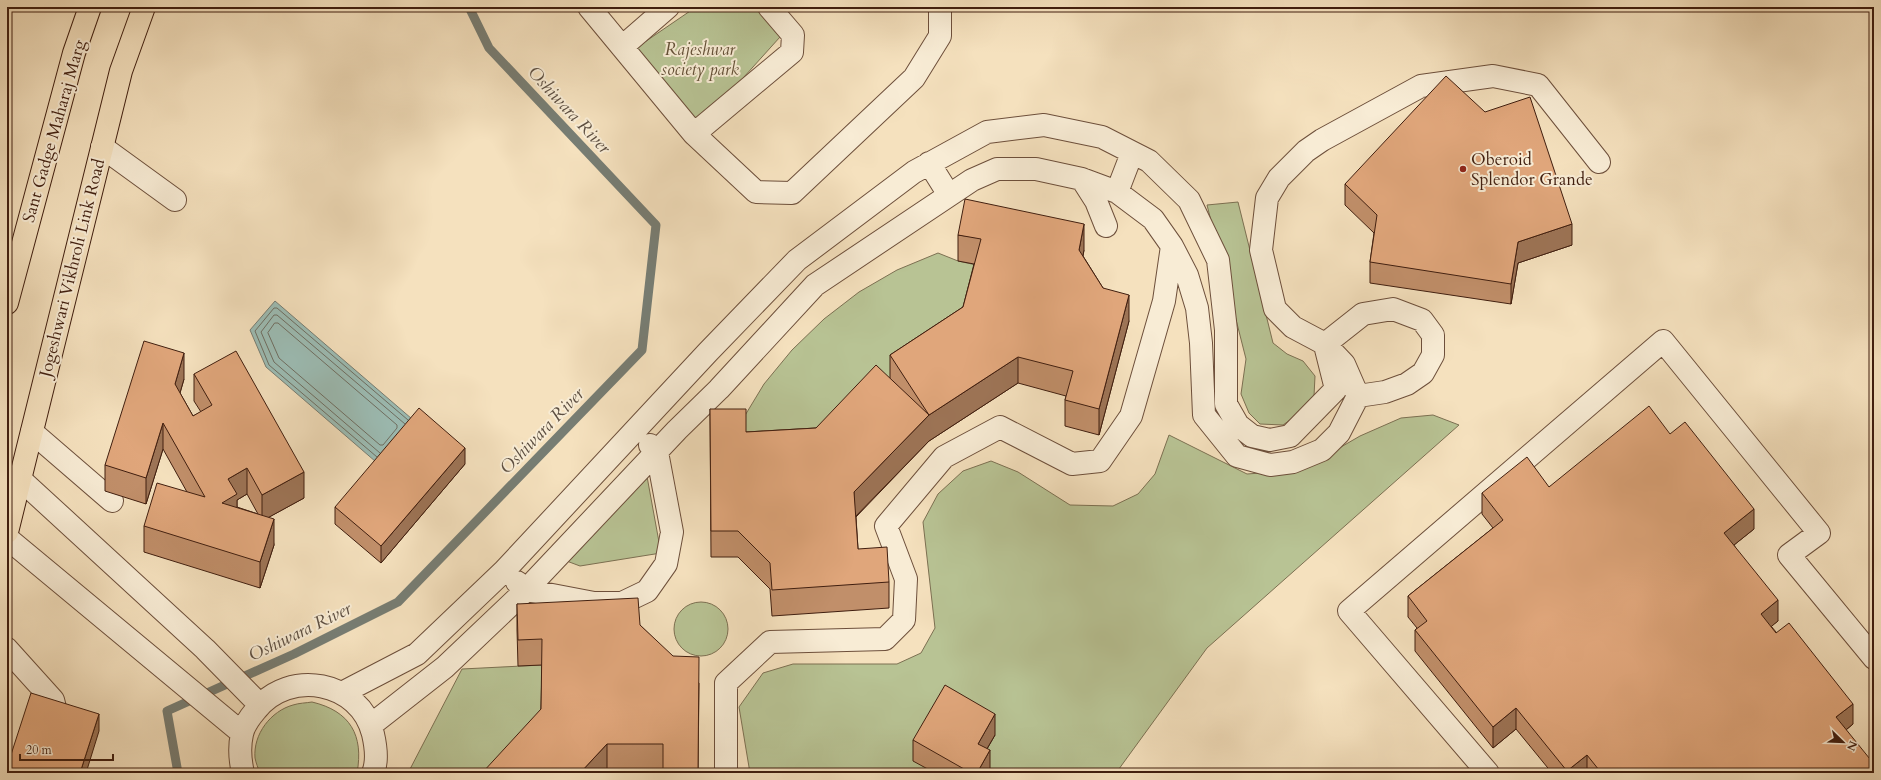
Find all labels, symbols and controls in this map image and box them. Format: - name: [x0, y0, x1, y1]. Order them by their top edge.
- street label: Sant Gadge Maharaj Marg: [17, 36, 91, 225]
- park label: Rajeshwar society park: [661, 38, 740, 81]
- water label: Oshiwara River: [522, 61, 617, 160]
- place label: Oberoid Splendor Grande: [1471, 148, 1593, 191]
- street label: Jogeshwari Vikhroli Link Road: [33, 156, 110, 382]
- marker: Oberoid Splendor Grande: [1458, 164, 1468, 174]
- water label: Oshiwara River: [494, 381, 591, 480]
- water label: Oshiwara River: [244, 596, 357, 668]
- north arrow: [1823, 722, 1863, 762]
- scale bar: [20, 736, 113, 762]
- text: N: [1843, 738, 1861, 753]
- text: 20 m: [26, 742, 53, 758]

